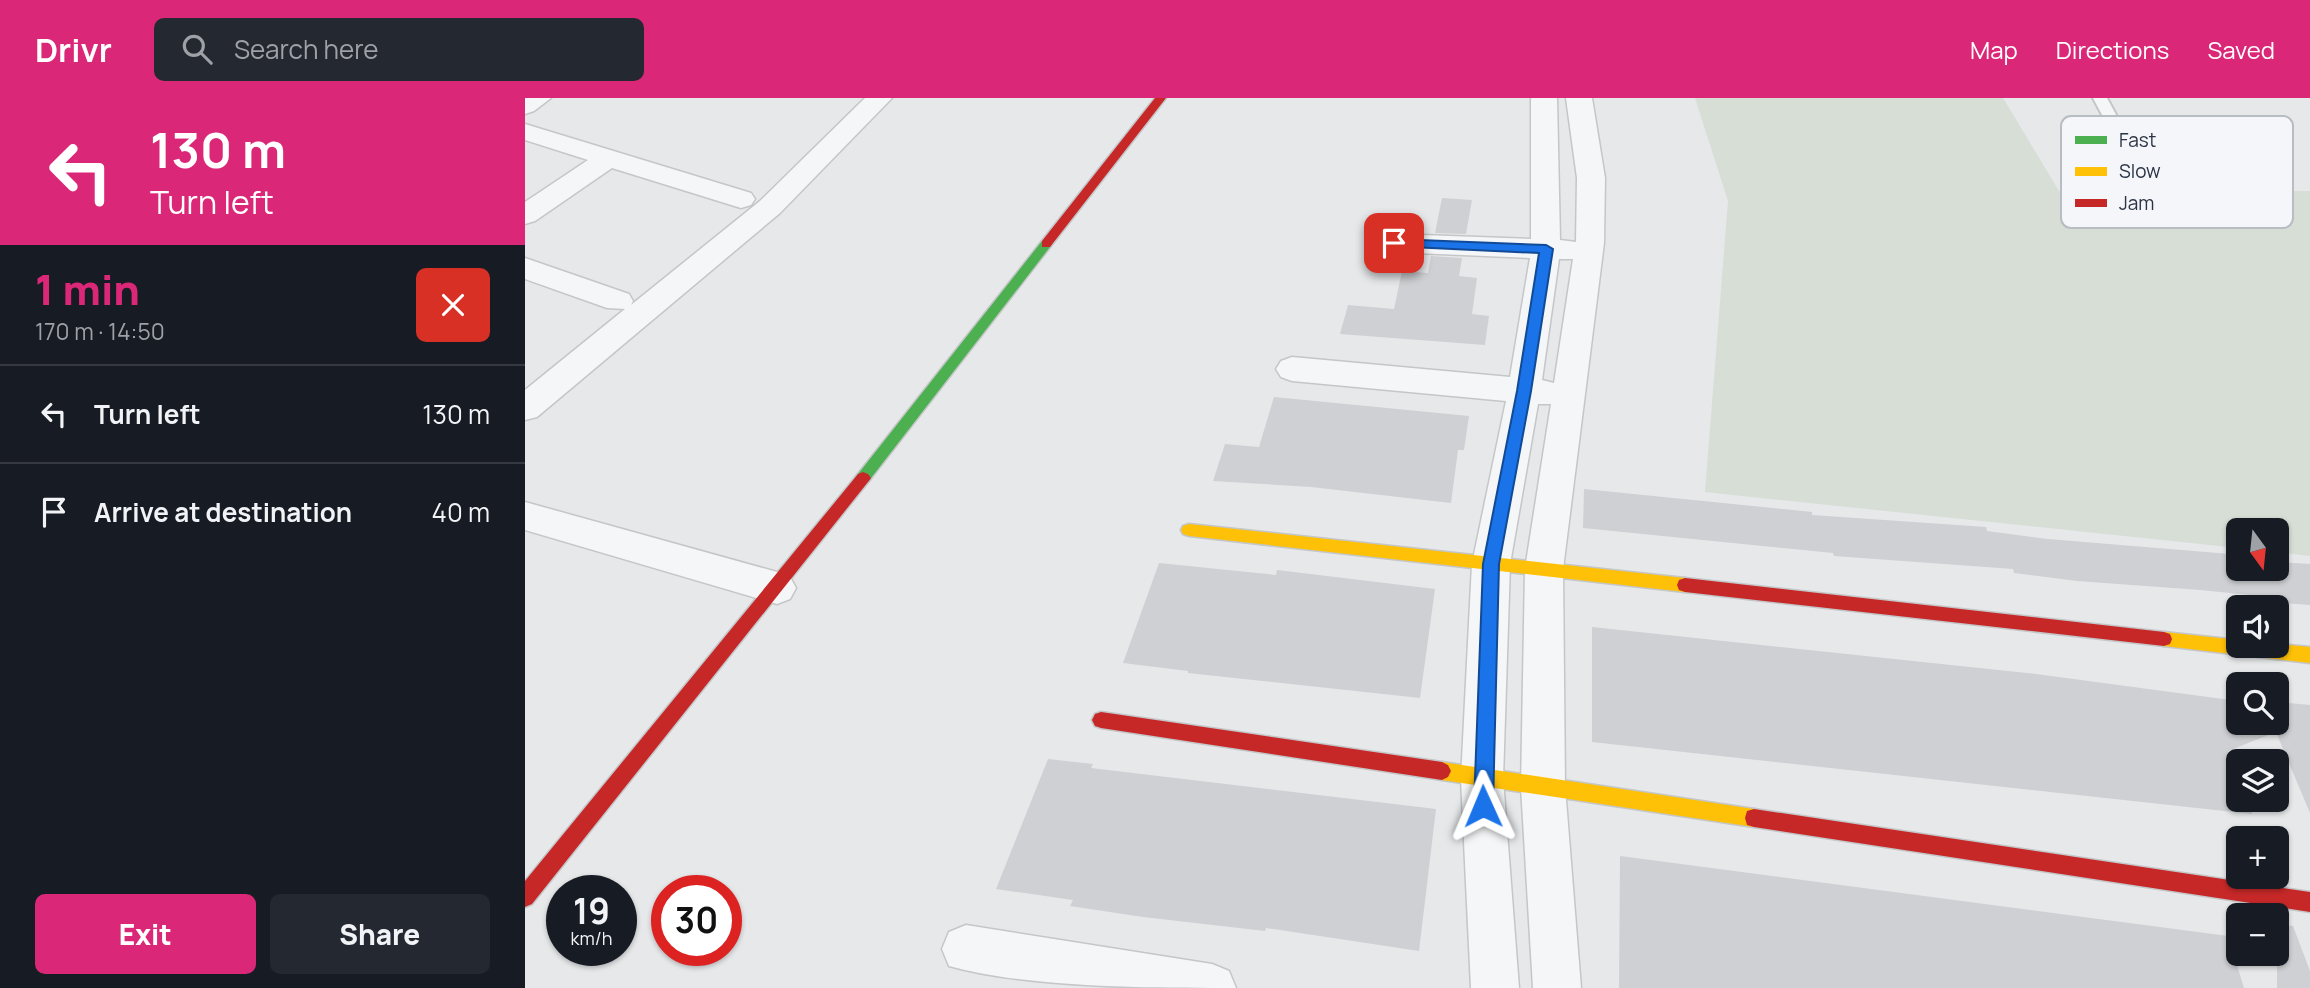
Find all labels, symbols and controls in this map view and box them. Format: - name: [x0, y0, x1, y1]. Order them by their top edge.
- search box: [154, 18, 644, 81]
- text: Drivr: [35, 27, 112, 72]
- icon: search: [178, 30, 216, 68]
- text: Search here: [234, 31, 378, 67]
- text: Map: [1970, 33, 2018, 66]
- text: Directions: [2056, 33, 2169, 66]
- text: Saved: [2207, 33, 2275, 66]
- text: 130 m: [150, 116, 286, 183]
- legend: [2061, 116, 2293, 228]
- icon: left: [35, 126, 126, 217]
- text: Fast: [2119, 127, 2156, 153]
- text: Slow: [2119, 158, 2161, 184]
- text: Turn left: [150, 180, 274, 224]
- text: Jam: [2119, 190, 2154, 216]
- pin: [1364, 213, 1424, 273]
- icon: arrive: [1375, 224, 1413, 262]
- text: 1 min: [35, 260, 140, 318]
- button: close: [416, 268, 490, 342]
- text: 170 m · 14:50: [35, 315, 165, 347]
- icon: left: [35, 395, 73, 433]
- text: Turn left: [94, 396, 201, 432]
- text: 130 m: [422, 396, 490, 432]
- icon: arrive: [35, 493, 73, 531]
- text: Arrive at destination: [94, 494, 352, 530]
- text: 40 m: [432, 494, 490, 530]
- north arrow: [2226, 518, 2289, 581]
- map controls: [2226, 518, 2289, 966]
- button: sound: [2226, 595, 2289, 658]
- button: search: [2226, 672, 2289, 735]
- button: layers: [2226, 749, 2289, 812]
- position arrow: [1446, 769, 1520, 843]
- button: +: [2226, 826, 2289, 889]
- speed limit sign: 30: [651, 875, 742, 966]
- text: 19: [573, 887, 610, 935]
- button: Exit: [35, 894, 256, 974]
- button: Share: [270, 894, 490, 974]
- button: −: [2226, 903, 2289, 966]
- text: km/h: [571, 926, 612, 950]

